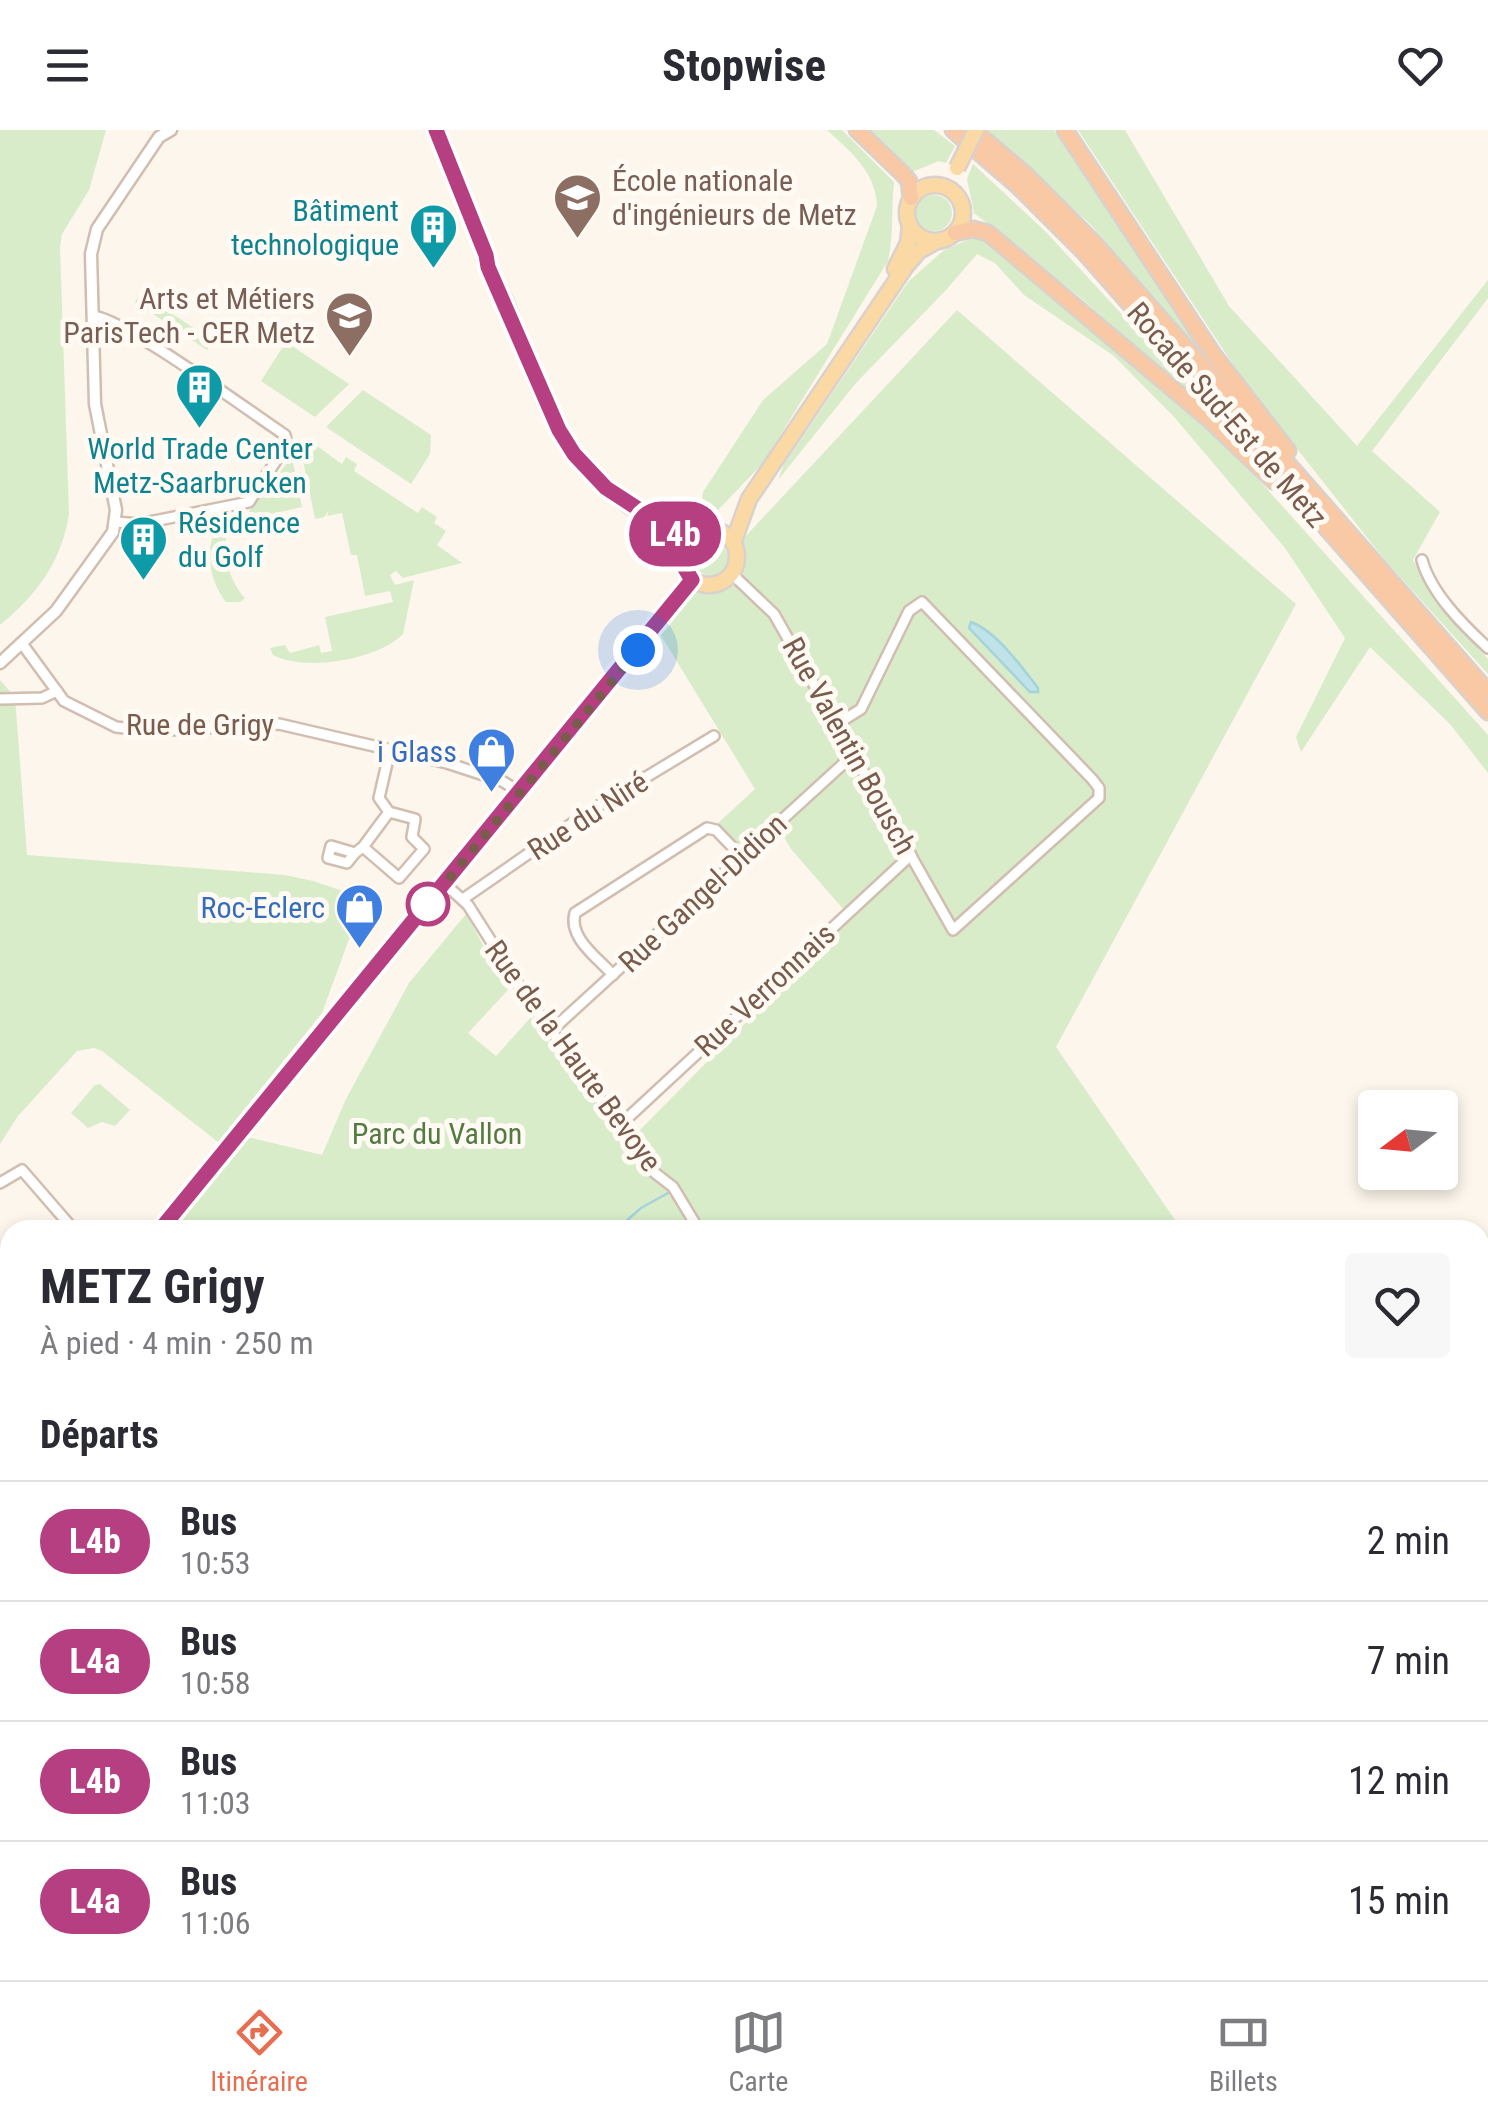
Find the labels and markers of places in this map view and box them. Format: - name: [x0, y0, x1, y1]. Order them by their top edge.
- place label: École nationale d'ingénieurs de Metz: [612, 163, 857, 232]
- school or university icon: École nationale d'ingénieurs de Metz: [551, 172, 603, 240]
- place label: Bâtiment technologique: [231, 193, 399, 262]
- building icon: Bâtiment technologique: [408, 202, 460, 270]
- place label: Arts et Métiers ParisTech - CER Metz: [63, 281, 315, 350]
- school or university icon: Arts et Métiers ParisTech - CER Metz: [324, 290, 376, 358]
- building icon: World Trade Center Metz-Saarbrucken: [174, 362, 226, 430]
- place label: World Trade Center Metz-Saarbrucken: [87, 431, 313, 500]
- place label: Résidence du Golf: [178, 505, 300, 574]
- building icon: Résidence du Golf: [117, 514, 169, 582]
- shop icon: i Glass: [466, 726, 518, 794]
- place label: i Glass: [377, 734, 457, 769]
- shop icon: Roc-Eclerc: [334, 882, 386, 950]
- unlabelled marker: [407, 883, 449, 925]
- place label: Roc-Eclerc: [201, 890, 325, 925]

